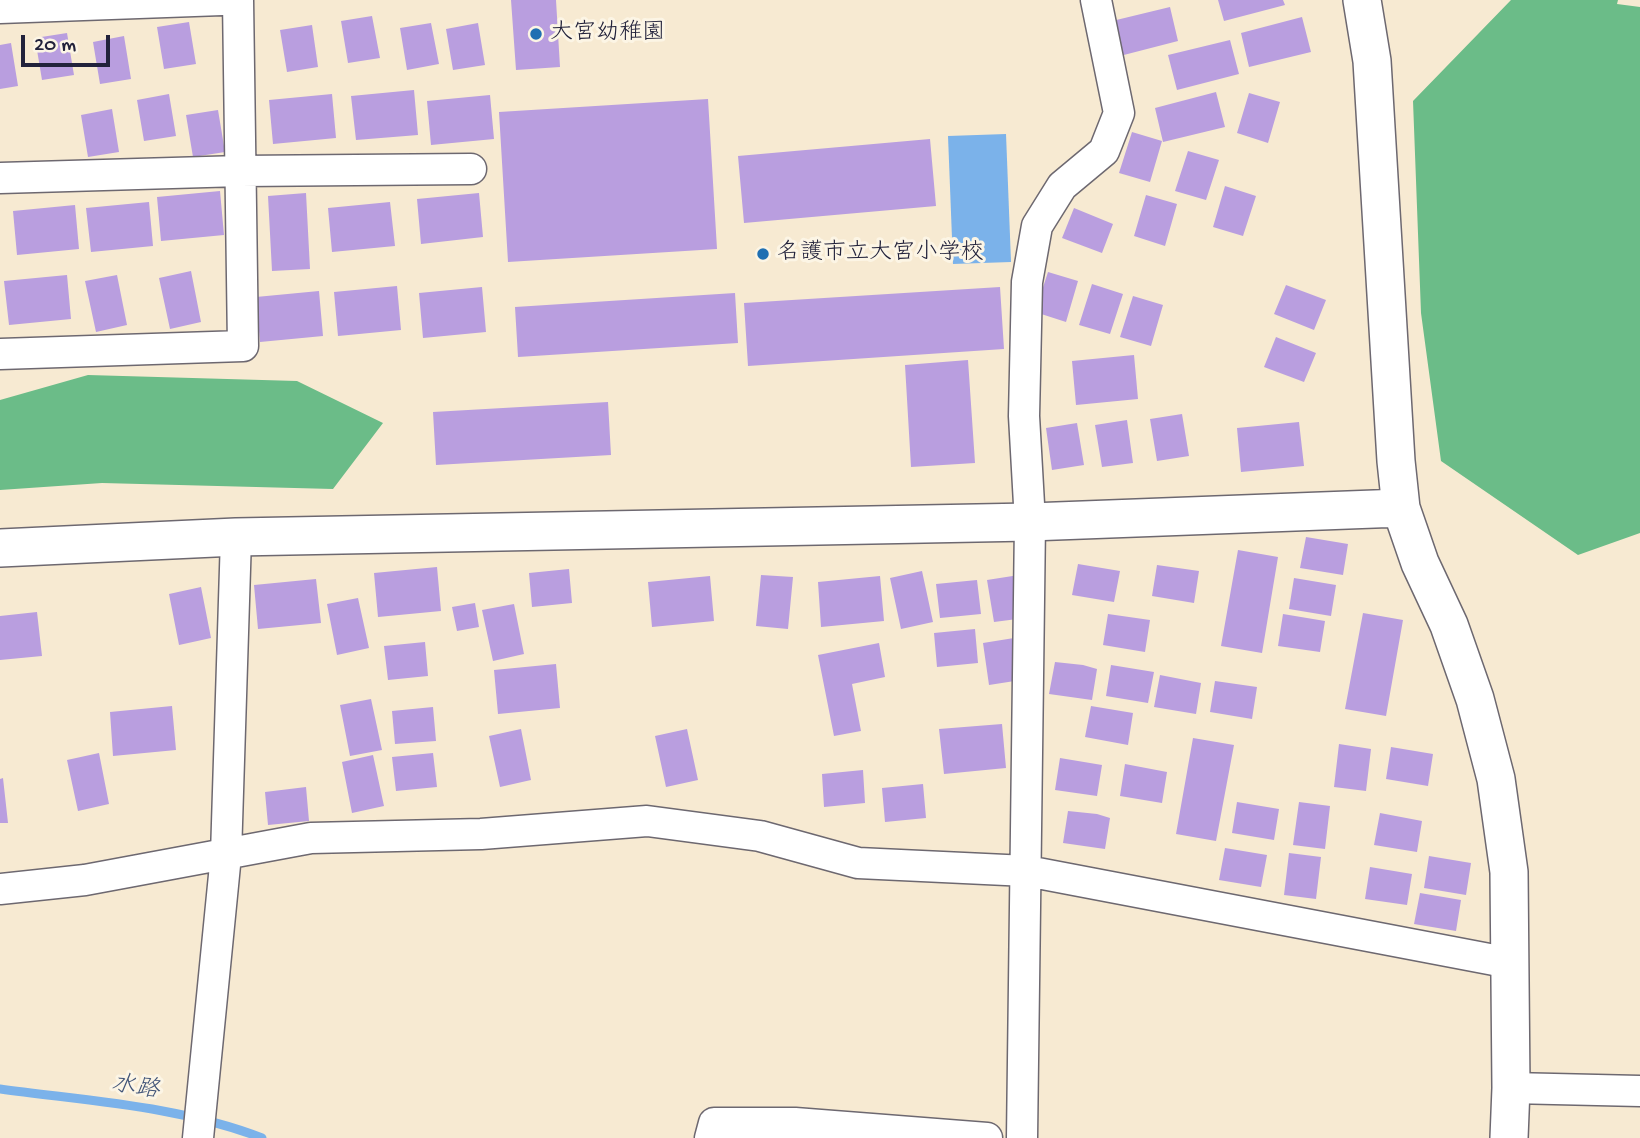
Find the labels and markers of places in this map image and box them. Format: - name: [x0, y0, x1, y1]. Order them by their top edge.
- place label: 大宮幼稚園: [550, 20, 665, 48]
- marker: 大宮幼稚園: [528, 26, 544, 42]
- place label: 名護市立大宮小学校: [777, 240, 984, 268]
- marker: 名護市立大宮小学校: [755, 246, 771, 262]

